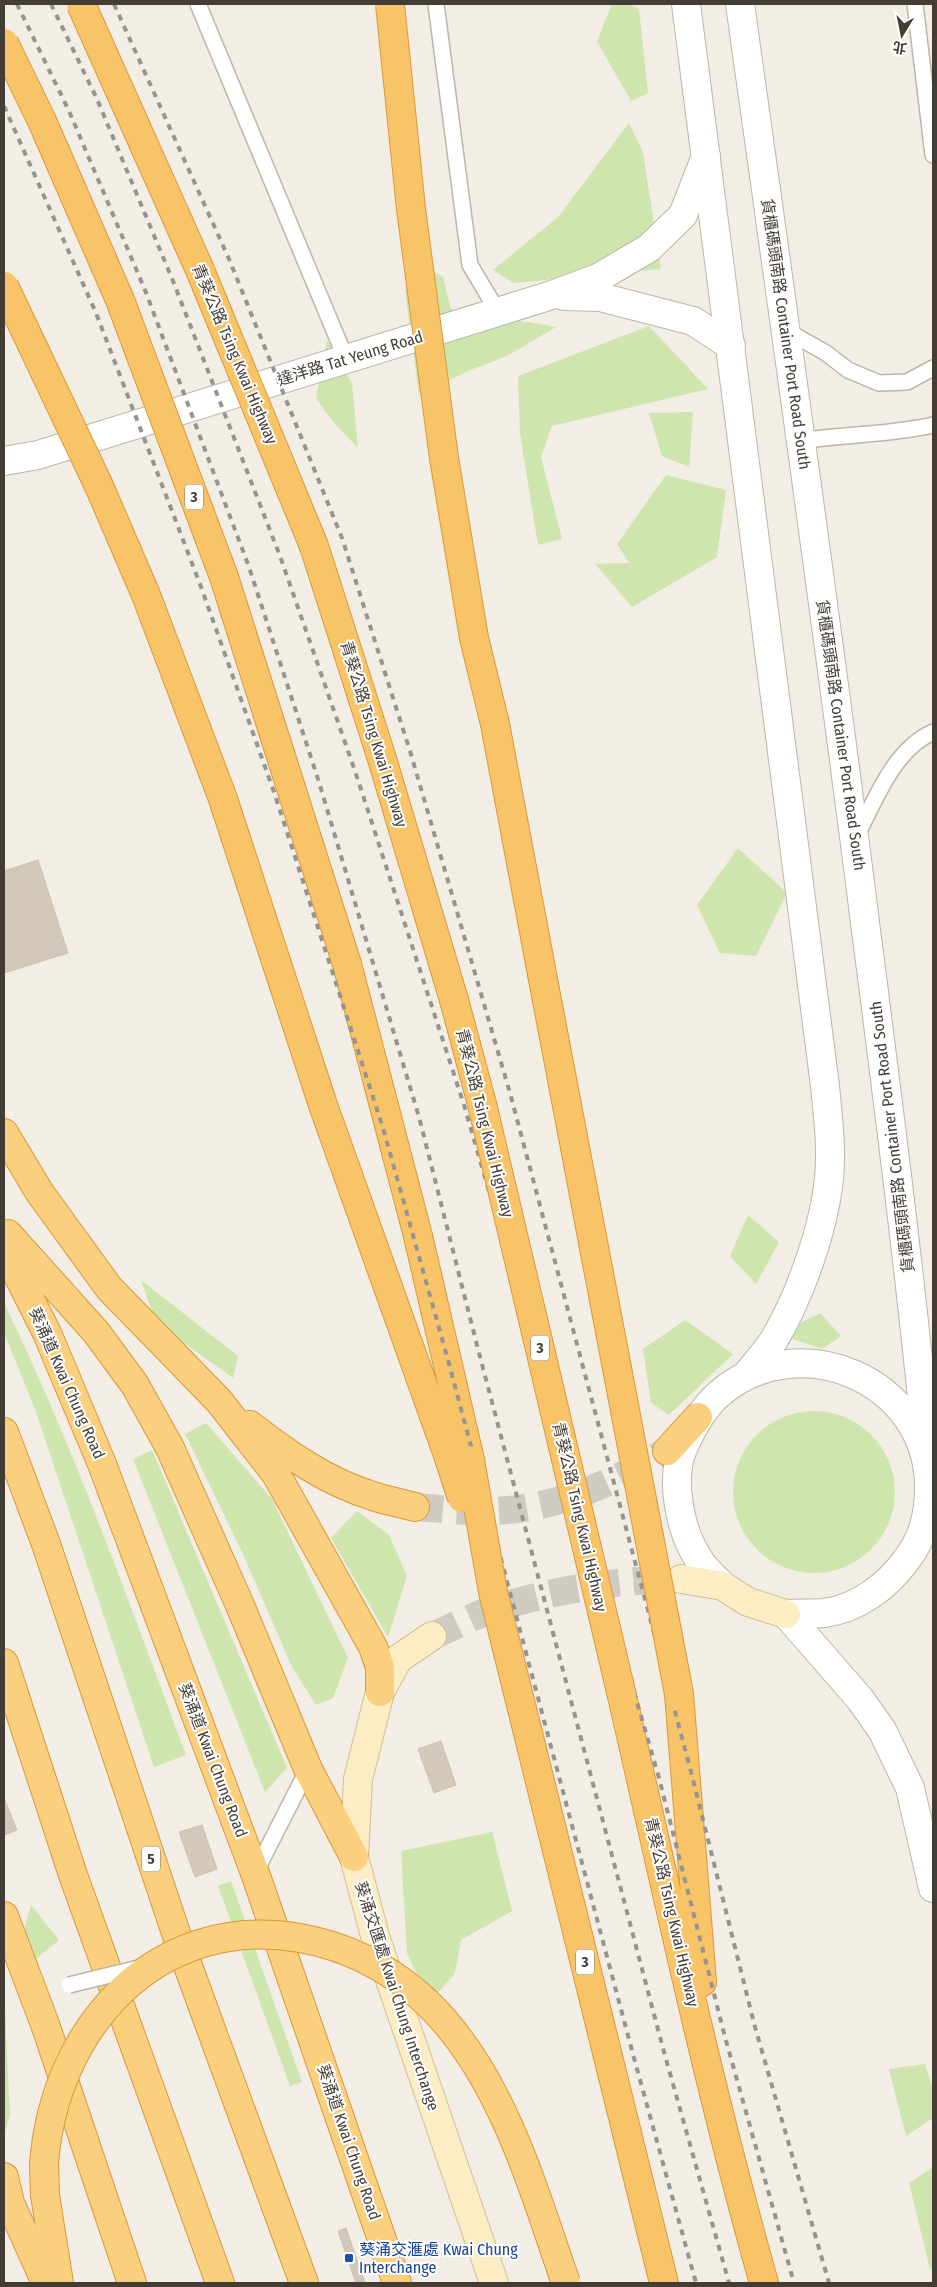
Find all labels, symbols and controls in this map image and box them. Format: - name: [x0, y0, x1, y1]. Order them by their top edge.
- north arrow: [877, 10, 927, 60]
- text: 北: [891, 38, 908, 57]
- street label: 貨櫃碼頭南路 Container Port Road South: [758, 197, 814, 471]
- street label: 青葵公路 Tsing Kwai Highway: [188, 261, 282, 448]
- street label: 達洋路 Tat Yeung Road: [275, 327, 425, 389]
- road number: 3: [185, 484, 203, 510]
- street label: 貨櫃碼頭南路 Container Port Road South: [813, 598, 869, 872]
- street label: 青葵公路 Tsing Kwai Highway: [337, 638, 412, 830]
- street label: 貨櫃碼頭南路 Container Port Road South: [866, 1000, 918, 1274]
- street label: 青葵公路 Tsing Kwai Highway: [452, 1027, 518, 1220]
- street label: 葵涌道 Kwai Chung Road: [25, 1304, 109, 1462]
- road number: 3: [531, 1336, 549, 1360]
- street label: 青葵公路 Tsing Kwai Highway: [549, 1420, 611, 1614]
- street label: 葵涌道 Kwai Chung Road: [175, 1680, 251, 1840]
- street label: 青葵公路 Tsing Kwai Highway: [641, 1815, 703, 2009]
- road number: 5: [142, 1846, 160, 1872]
- street label: 葵涌交匯處 Kwai Chung Interchange: [351, 1879, 443, 2113]
- road number: 3: [576, 1950, 594, 1974]
- street label: 葵涌道 Kwai Chung Road: [313, 2062, 385, 2222]
- place label: 葵涌交滙處 Kwai Chung Interchange: [359, 2240, 518, 2277]
- marker: 葵涌交滙處 Kwai Chung Interchange: [343, 2252, 355, 2264]

